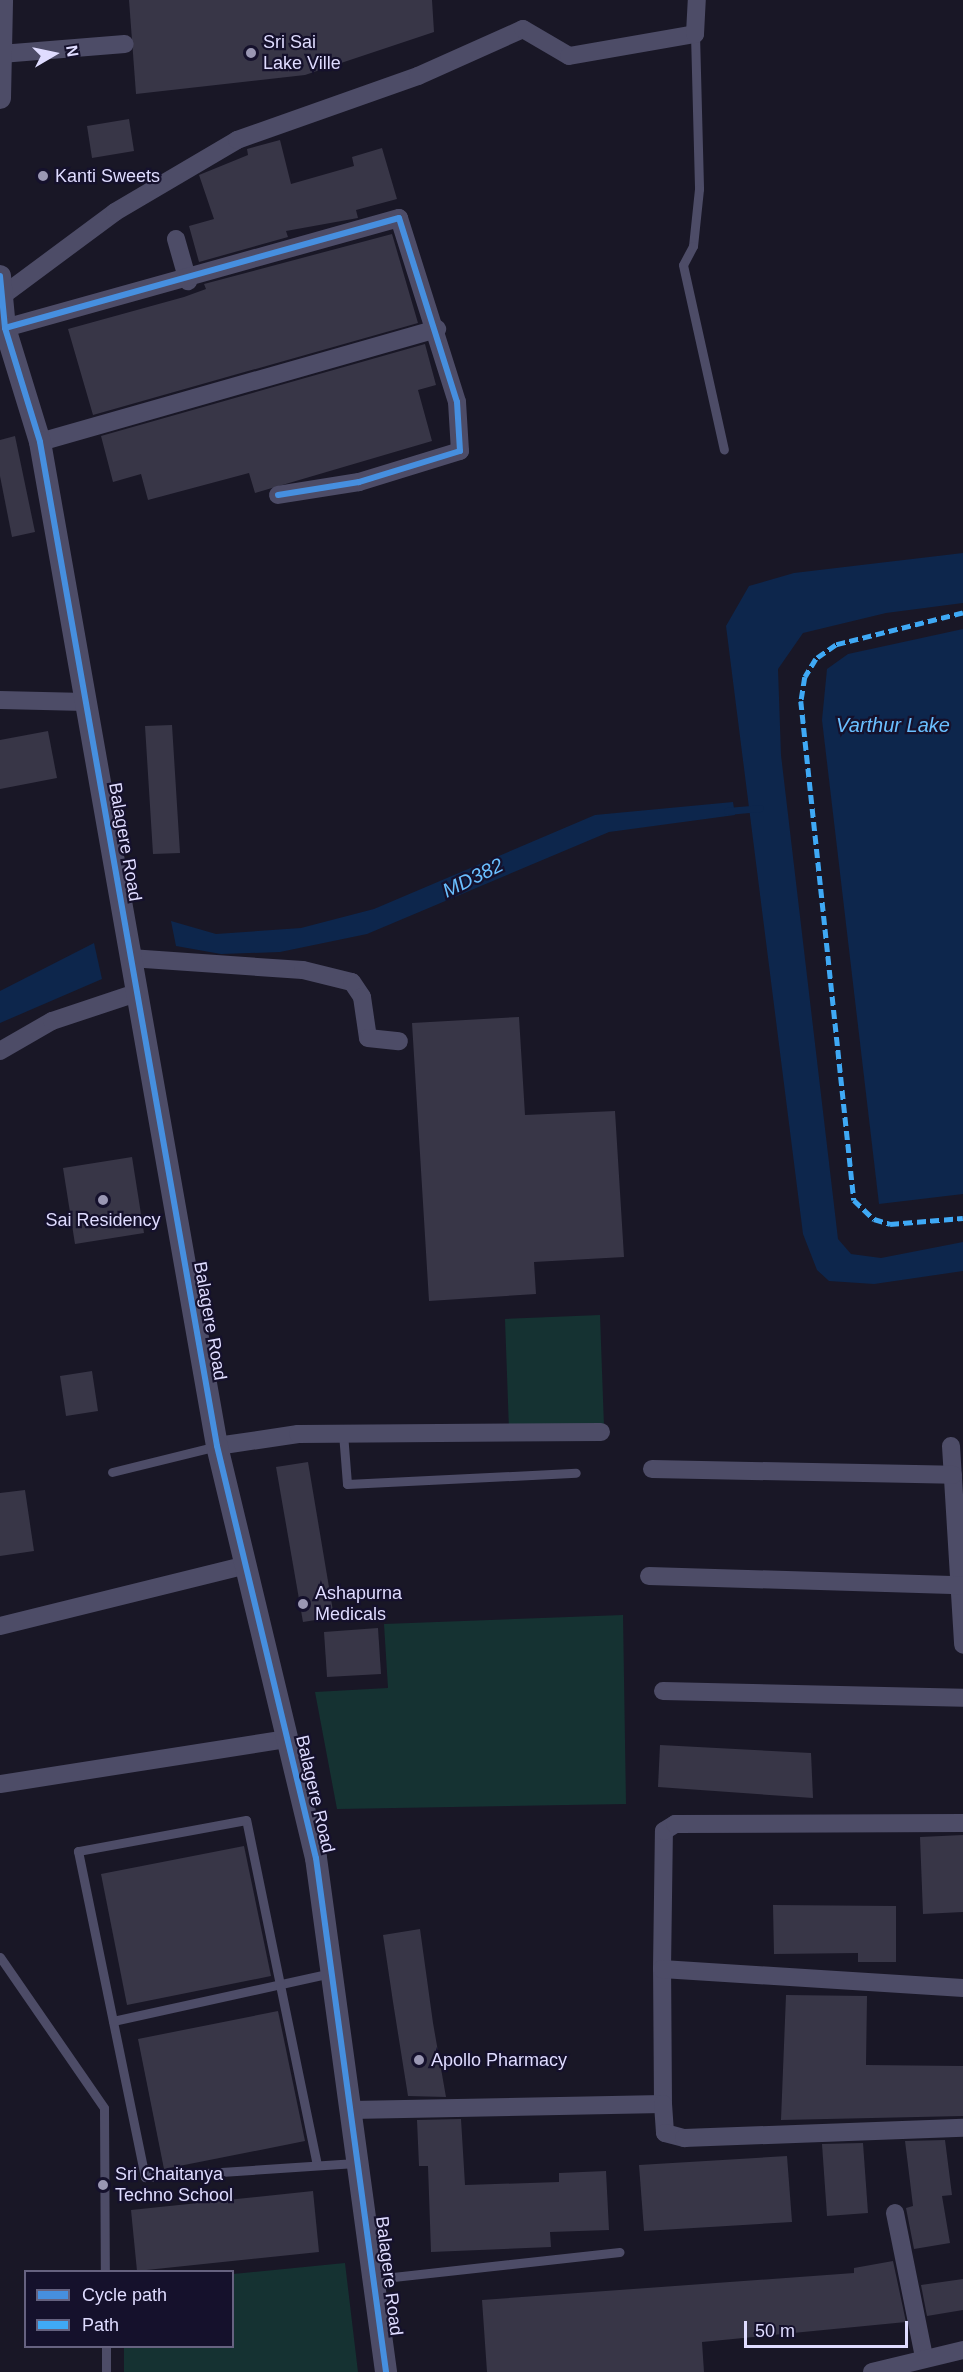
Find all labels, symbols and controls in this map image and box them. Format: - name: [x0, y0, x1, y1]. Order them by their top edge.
- north arrow: [24, 24, 84, 84]
- place label: Sri Sai Lake Ville: [263, 32, 341, 74]
- text: N: [63, 44, 82, 58]
- marker: Sri Sai Lake Ville: [244, 46, 258, 60]
- place label: Kanti Sweets: [55, 165, 160, 187]
- marker: Kanti Sweets: [36, 169, 50, 183]
- water label: Varthur Lake: [836, 713, 950, 737]
- street label: Balagere Road: [104, 781, 146, 903]
- water label: MD382: [439, 853, 507, 903]
- marker: Sai Residency: [96, 1193, 110, 1207]
- place label: Sai Residency: [45, 1209, 161, 1231]
- street label: Balagere Road: [189, 1260, 231, 1382]
- place label: Ashapurna Medicals: [315, 1583, 402, 1626]
- marker: Ashapurna Medicals: [296, 1597, 310, 1611]
- street label: Balagere Road: [291, 1733, 339, 1855]
- place label: Apollo Pharmacy: [431, 2049, 567, 2071]
- marker: Apollo Pharmacy: [412, 2053, 426, 2067]
- place label: Sri Chaitanya Techno School: [115, 2164, 233, 2206]
- marker: Sri Chaitanya Techno School: [96, 2178, 110, 2192]
- street label: Balagere Road: [371, 2215, 407, 2337]
- legend: [24, 2270, 234, 2348]
- text: Cycle path: [82, 2285, 167, 2305]
- scale bar: [747, 2309, 910, 2347]
- text: Path: [82, 2315, 119, 2335]
- text: 50 m: [755, 2321, 795, 2341]

